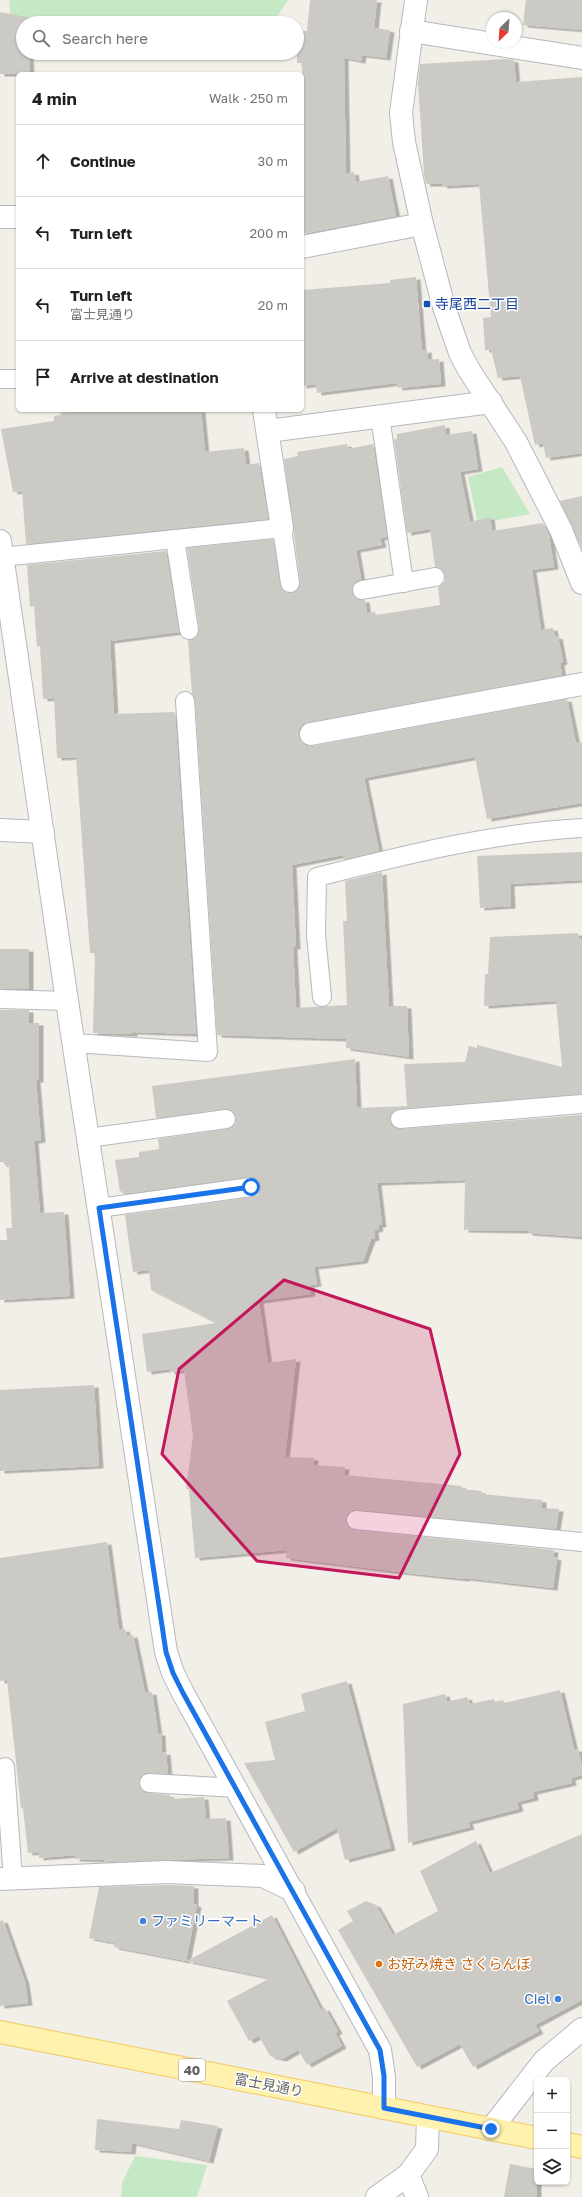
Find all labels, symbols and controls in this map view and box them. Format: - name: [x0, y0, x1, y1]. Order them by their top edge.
- north arrow: [486, 12, 522, 48]
- search box: [16, 16, 304, 60]
- icon: search: [30, 27, 52, 49]
- text: Search here: [62, 29, 148, 47]
- text: 4 min: [32, 88, 77, 109]
- text: Walk · 250 m: [209, 90, 288, 106]
- icon: ahead: [32, 150, 54, 172]
- text: Continue: [70, 152, 136, 170]
- text: 30 m: [258, 153, 288, 169]
- icon: left: [32, 222, 54, 244]
- text: Turn left: [70, 224, 132, 242]
- text: 200 m: [250, 225, 288, 241]
- text: Turn left: [70, 286, 132, 304]
- icon: left: [32, 294, 54, 316]
- place label: 寺尾西二丁目: [435, 295, 519, 312]
- text: 20 m: [258, 297, 288, 313]
- marker: 寺尾西二丁目: [422, 299, 432, 309]
- text: 富士見通り: [70, 306, 135, 322]
- icon: arrive: [32, 366, 54, 388]
- text: Arrive at destination: [70, 368, 219, 386]
- route start: [242, 1178, 260, 1196]
- place label: ファミリーマート: [151, 1912, 263, 1929]
- marker: ファミリーマート: [138, 1916, 148, 1926]
- place label: お好み焼き さくらんぼ: [387, 1955, 531, 1972]
- marker: お好み焼き さくらんぼ: [374, 1959, 384, 1969]
- place label: Ciel: [524, 1990, 550, 2007]
- marker: Ciel: [553, 1994, 563, 2004]
- road number: 40: [179, 2059, 205, 2081]
- street label: 富士見通り: [233, 2069, 305, 2100]
- map controls: [534, 2077, 570, 2185]
- button: +: [534, 2077, 570, 2113]
- button: −: [534, 2113, 570, 2149]
- route end: [482, 2120, 500, 2138]
- button: layers: [534, 2149, 570, 2185]

